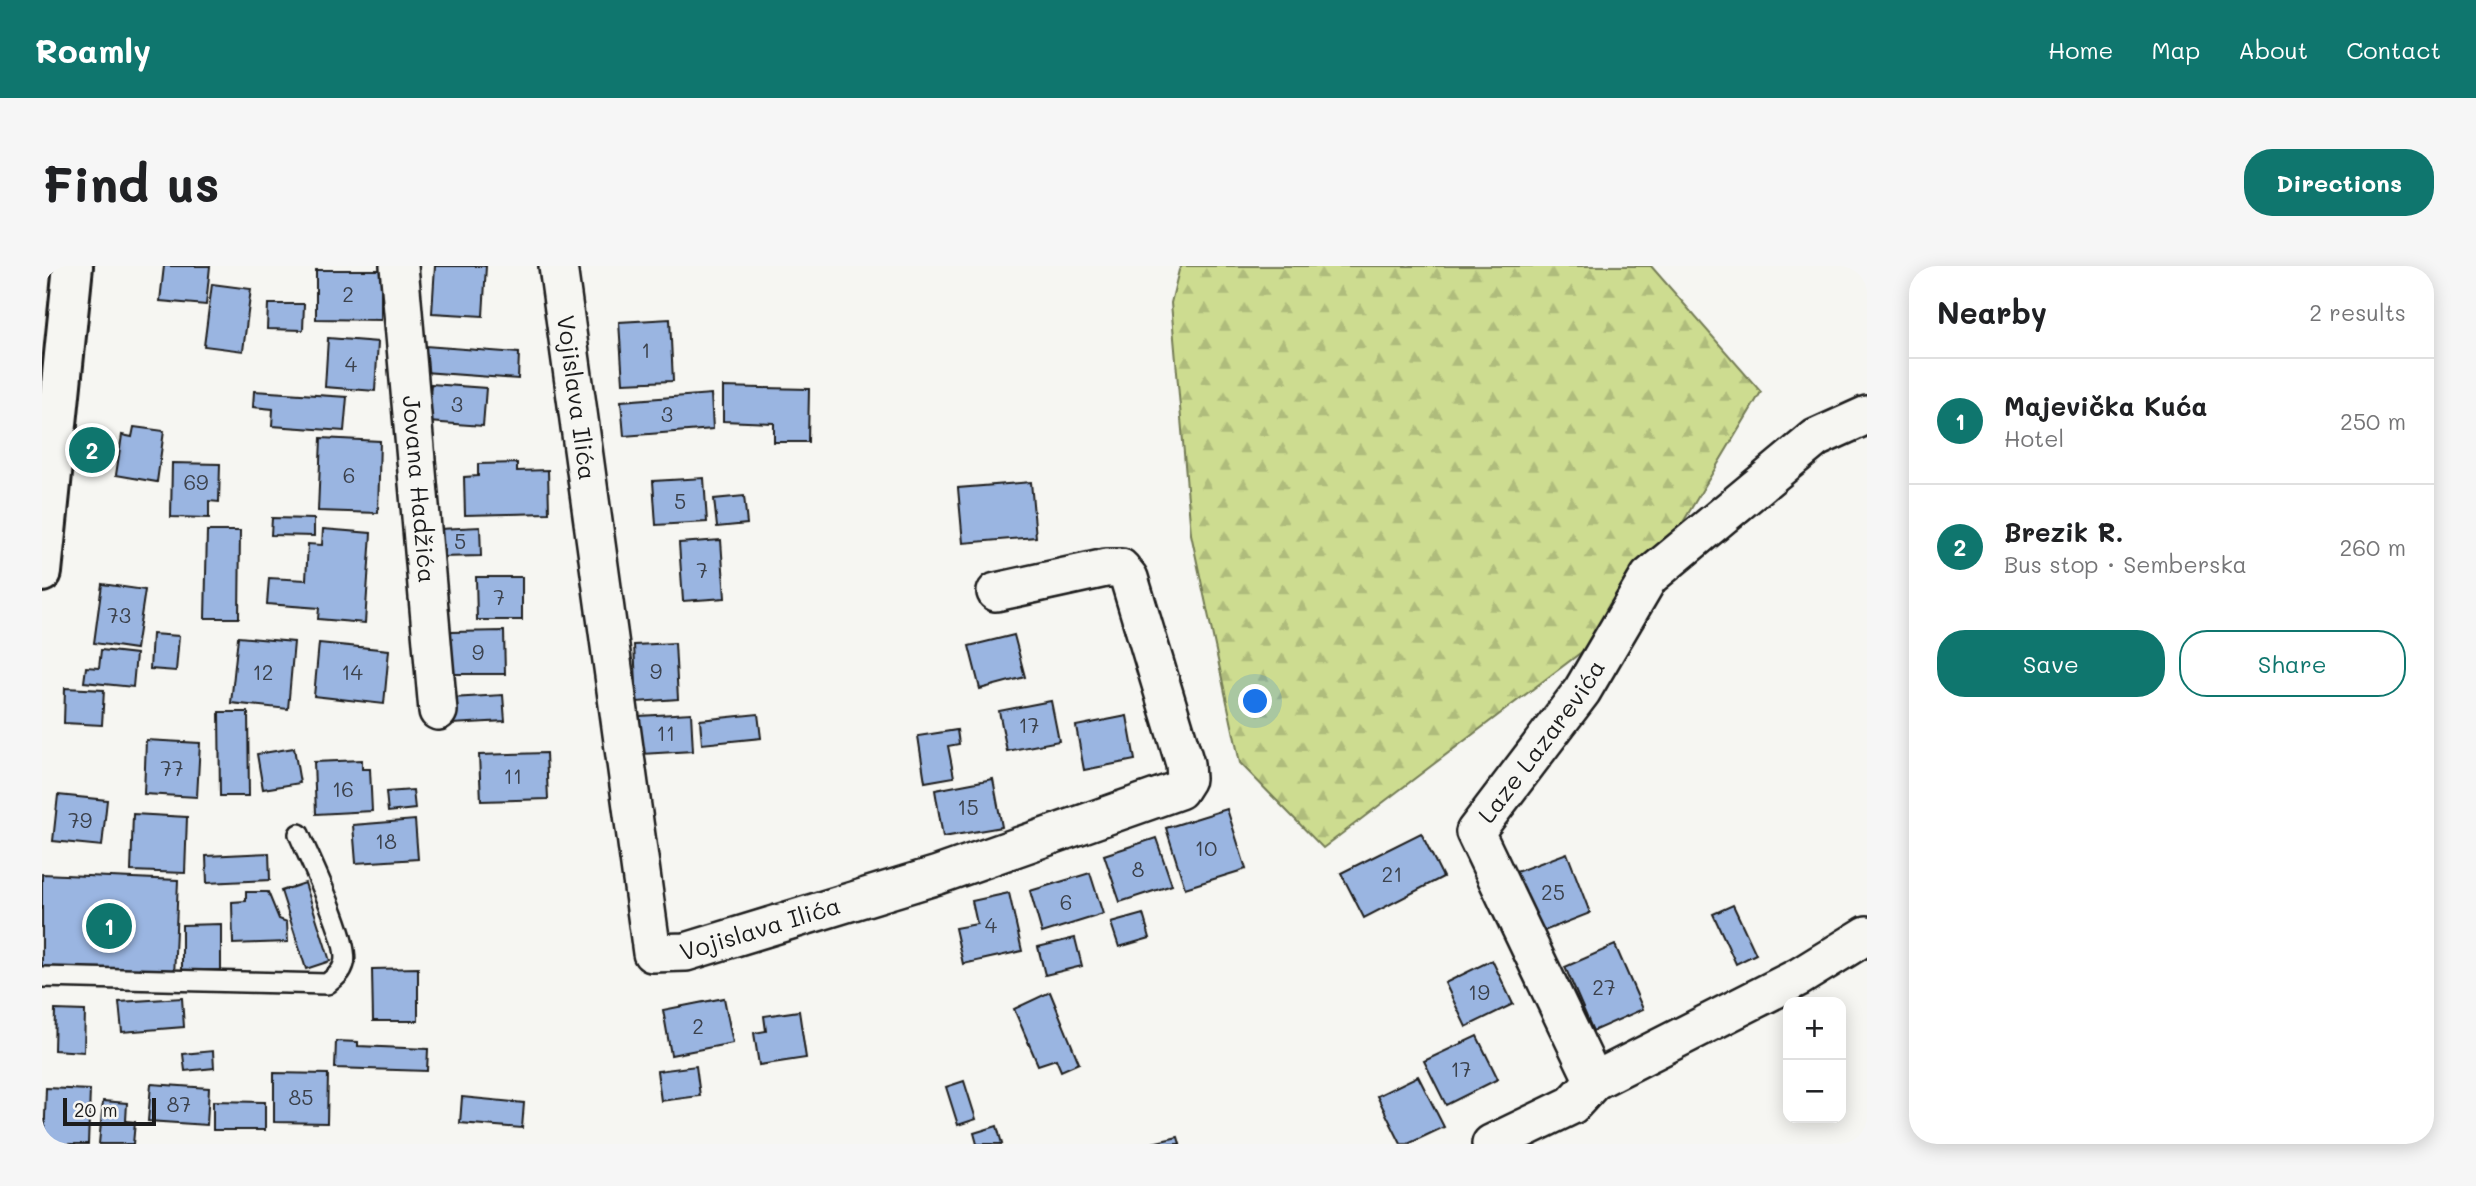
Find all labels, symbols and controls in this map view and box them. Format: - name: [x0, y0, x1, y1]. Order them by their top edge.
- text: Roamly: [35, 28, 151, 71]
- text: Home: [2048, 34, 2113, 65]
- text: Map: [2151, 34, 2200, 65]
- text: About: [2238, 34, 2308, 65]
- text: Contact: [2346, 34, 2441, 65]
- button: Directions: [2244, 149, 2434, 216]
- text: Find us: [42, 151, 220, 214]
- house number: 2: [342, 280, 354, 307]
- text: Nearby: [1937, 292, 2047, 332]
- text: 2 results: [2309, 297, 2406, 327]
- street label: Vojislava Ilića: [551, 313, 604, 482]
- house number: 1: [641, 336, 651, 363]
- house number: 4: [345, 350, 358, 377]
- text: Majevička Kuća: [2004, 389, 2208, 423]
- house number: 3: [451, 390, 463, 417]
- street label: Jovana Hadžića: [396, 394, 444, 584]
- house number: 3: [661, 400, 673, 427]
- text: 1: [1955, 406, 1965, 436]
- text: 250 m: [2340, 406, 2406, 436]
- text: Hotel: [2004, 423, 2064, 453]
- pin: 2: [69, 424, 115, 476]
- house number: 6: [343, 461, 355, 488]
- house number: 69: [183, 468, 209, 495]
- house number: 5: [674, 487, 686, 514]
- text: Brezik R.: [2004, 515, 2123, 549]
- house number: 5: [454, 527, 466, 554]
- text: 2: [1954, 532, 1966, 562]
- text: 260 m: [2339, 532, 2406, 562]
- text: Bus stop · Semberska: [2004, 549, 2247, 579]
- house number: 7: [696, 556, 708, 583]
- house number: 7: [493, 583, 505, 610]
- house number: 73: [107, 601, 131, 628]
- button: Save: [1937, 630, 2165, 697]
- button: Share: [2179, 630, 2406, 697]
- house number: 9: [472, 638, 484, 665]
- street label: Laze Lazarevića: [1470, 654, 1611, 829]
- house number: 9: [650, 657, 662, 684]
- house number: 12: [252, 658, 274, 685]
- house number: 14: [341, 658, 364, 685]
- your location: [1238, 684, 1272, 718]
- house number: 17: [1018, 711, 1040, 738]
- house number: 11: [657, 719, 675, 746]
- house number: 77: [160, 754, 184, 781]
- house number: 11: [504, 762, 522, 789]
- house number: 16: [332, 775, 354, 802]
- house number: 15: [957, 793, 979, 820]
- house number: 79: [68, 806, 92, 833]
- house number: 18: [375, 827, 397, 854]
- house number: 10: [1195, 834, 1217, 861]
- house number: 8: [1132, 855, 1144, 882]
- house number: 21: [1381, 860, 1403, 887]
- house number: 25: [1541, 878, 1565, 905]
- house number: 6: [1060, 888, 1072, 915]
- street label: Vojislava Ilića: [676, 889, 844, 967]
- pin: 1: [86, 900, 132, 952]
- house number: 4: [985, 911, 998, 938]
- house number: 27: [1592, 973, 1616, 1000]
- house number: 19: [1468, 978, 1490, 1005]
- map controls: [1783, 997, 1846, 1123]
- button: +: [1783, 997, 1846, 1060]
- house number: 2: [692, 1012, 704, 1039]
- house number: 17: [1450, 1055, 1472, 1082]
- button: −: [1783, 1060, 1846, 1123]
- house number: 85: [289, 1083, 313, 1110]
- house number: 87: [167, 1090, 191, 1117]
- scale bar: [63, 1095, 156, 1127]
- text: 20 m: [74, 1097, 118, 1122]

